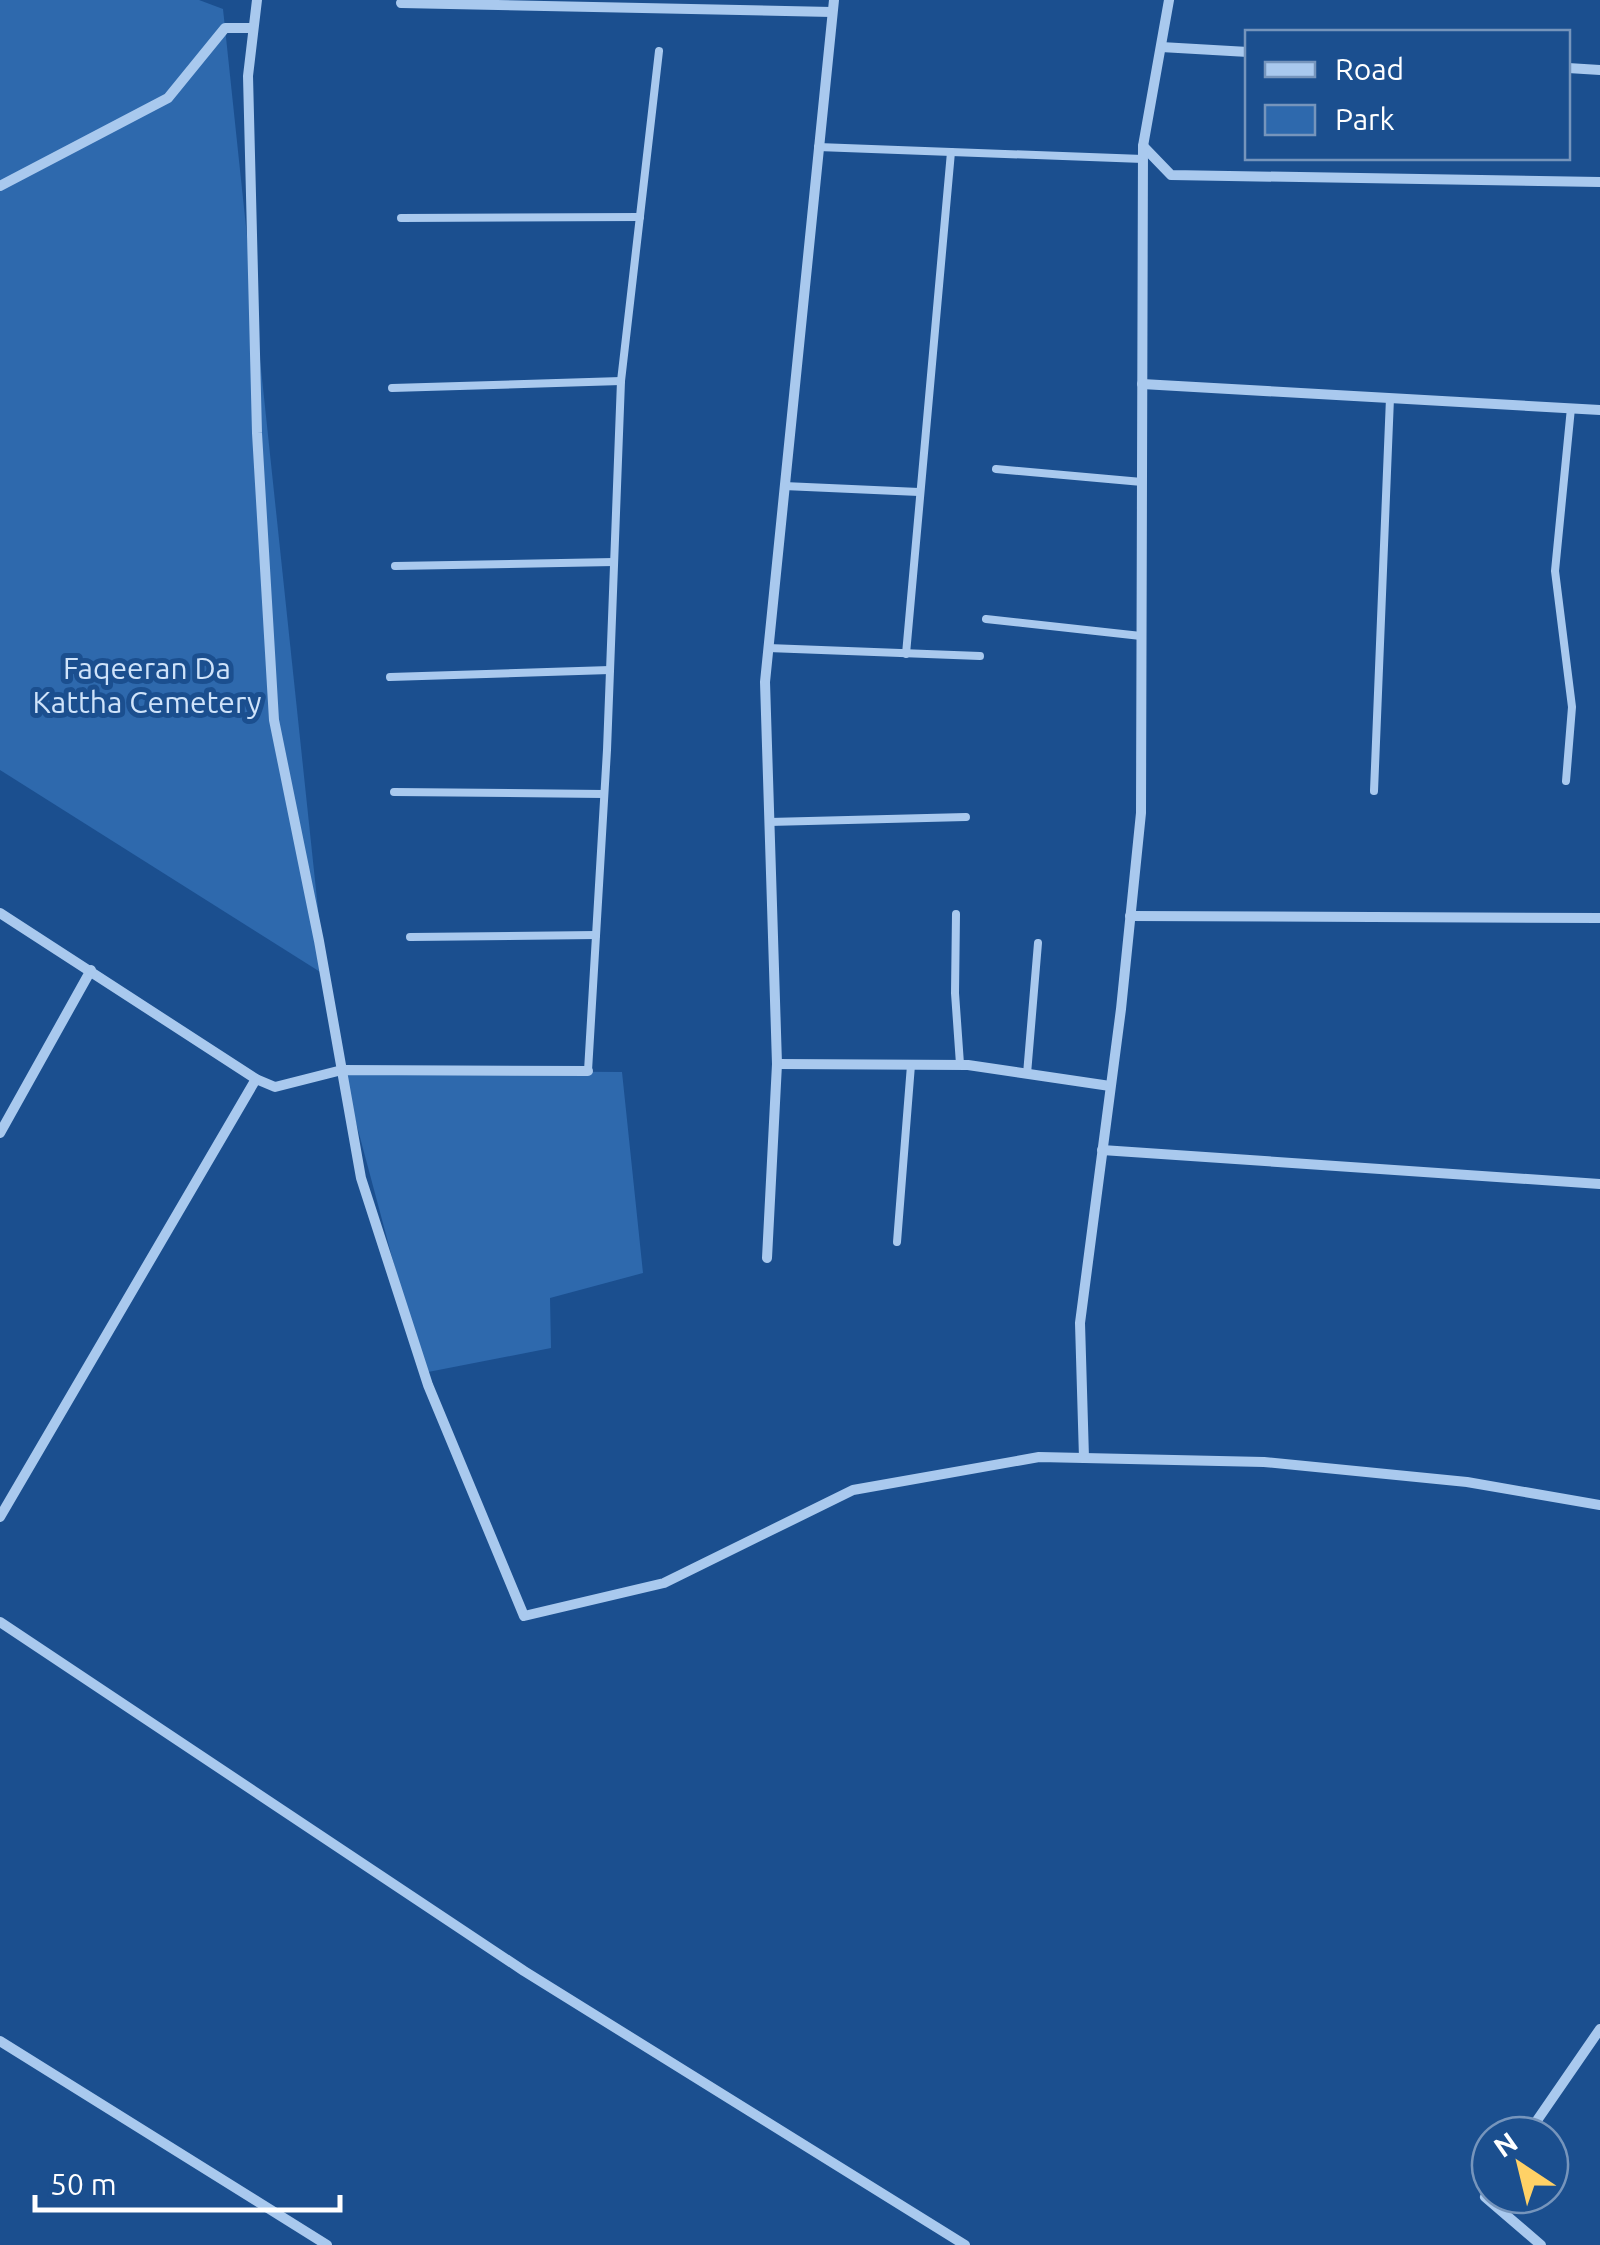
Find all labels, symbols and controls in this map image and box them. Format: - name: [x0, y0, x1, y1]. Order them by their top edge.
- legend: [1245, 30, 1570, 160]
- text: Road: [1335, 52, 1404, 86]
- text: Park: [1335, 102, 1395, 136]
- park label: Faqeeran Da Kattha Cemetery: [33, 651, 261, 719]
- north arrow: [1470, 2115, 1570, 2215]
- text: N: [1488, 2125, 1523, 2163]
- scale bar: [35, 2150, 340, 2212]
- text: 50 m: [50, 2167, 117, 2201]

